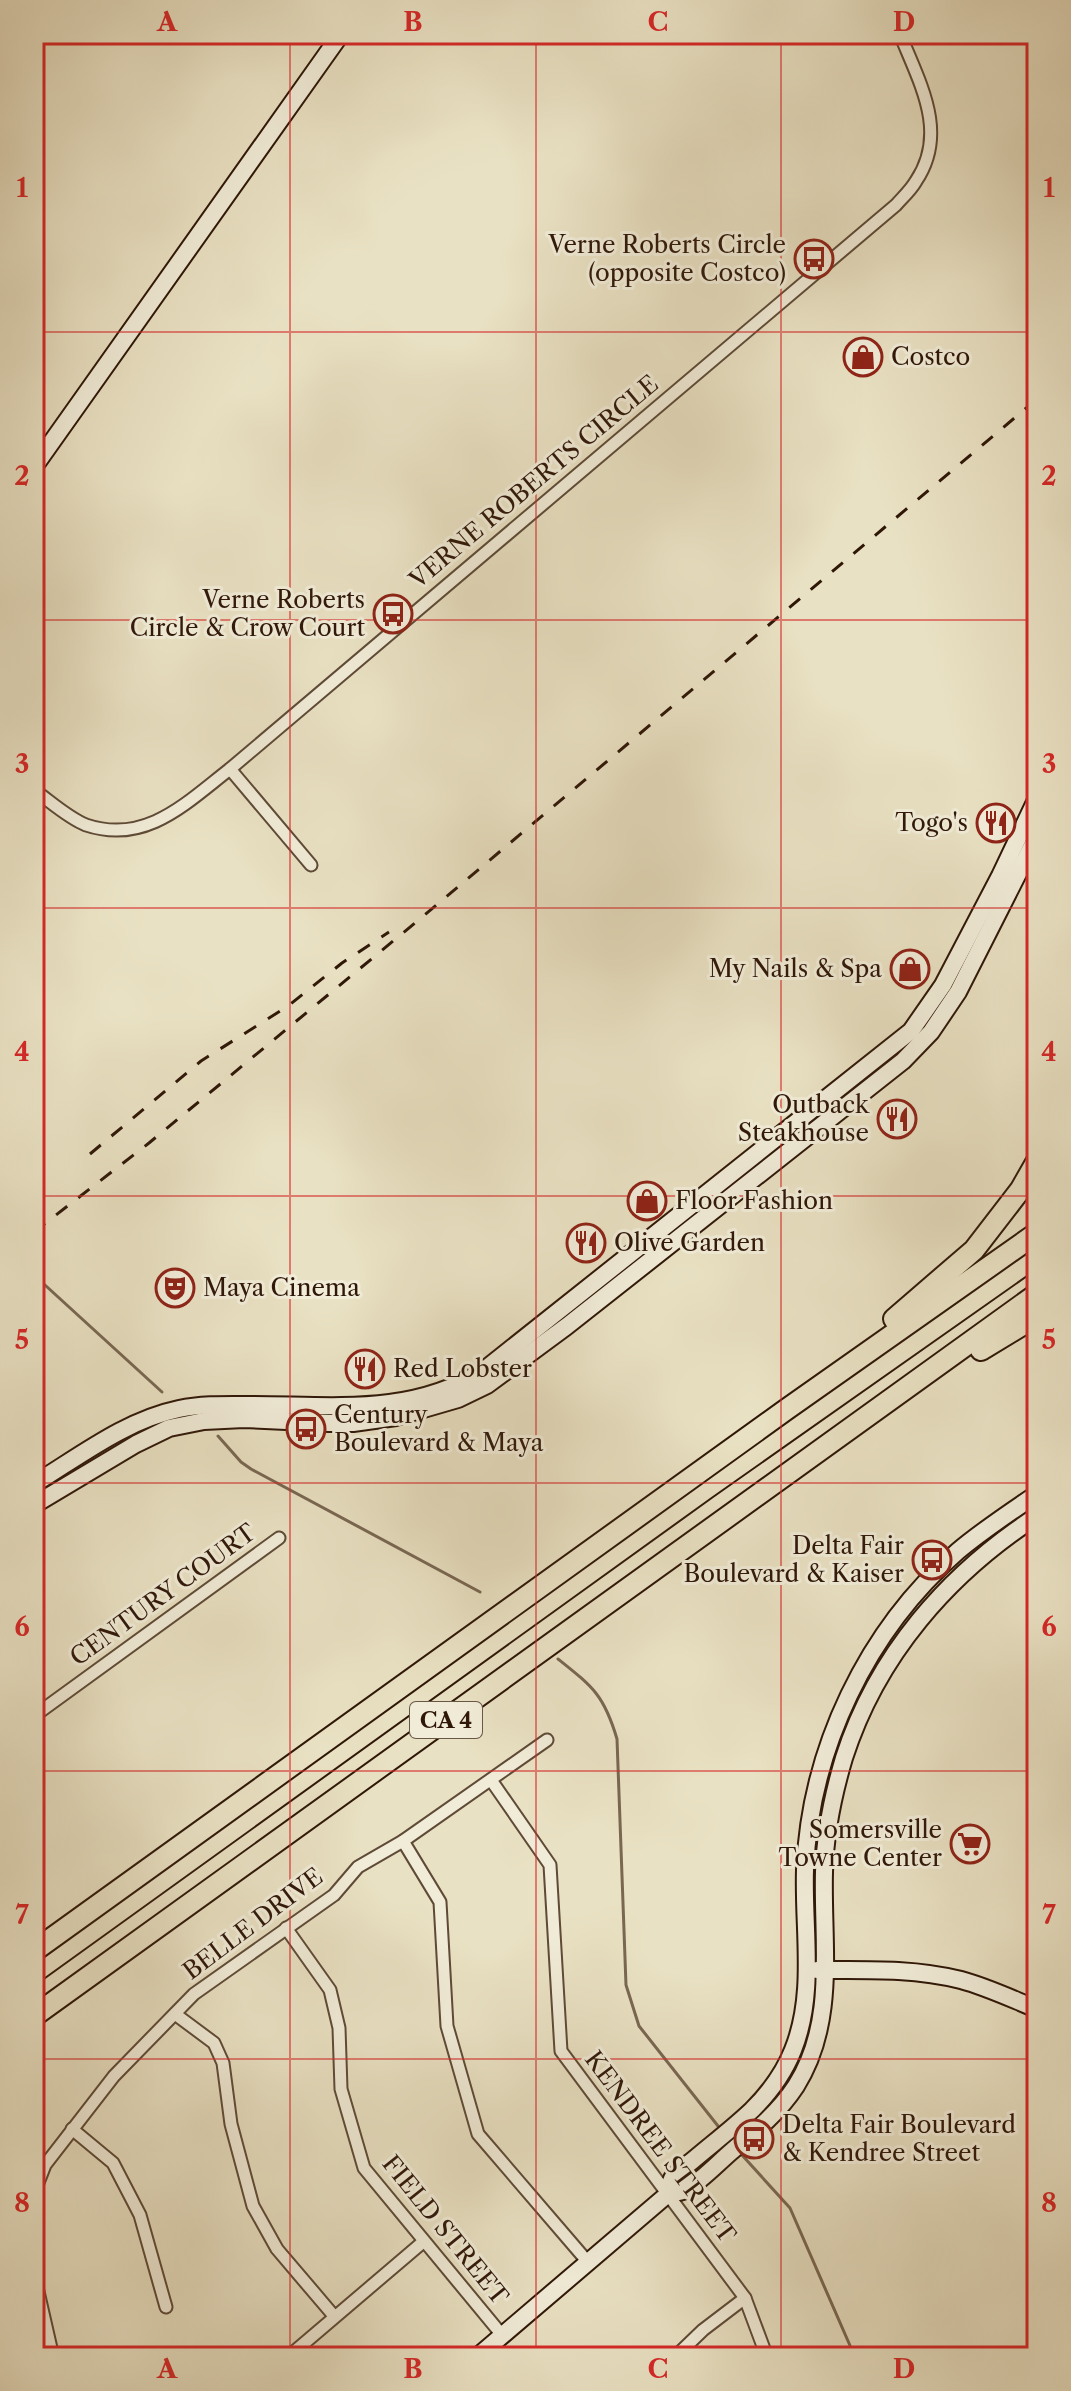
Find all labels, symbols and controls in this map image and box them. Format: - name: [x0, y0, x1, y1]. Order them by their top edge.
- text: A: [156, 6, 178, 38]
- text: B: [403, 6, 423, 38]
- text: C: [648, 6, 668, 38]
- text: D: [893, 6, 915, 38]
- text: 1: [16, 172, 28, 204]
- text: 1: [1043, 172, 1055, 204]
- place label: Verne Roberts Circle (opposite Costco): [547, 230, 786, 287]
- bus stop icon: Verne Roberts Circle (opposite Costco): [793, 238, 835, 280]
- shop icon: Costco: [842, 336, 884, 378]
- place label: Costco: [891, 342, 970, 371]
- street label: VERNE ROBERTS CIRCLE: [403, 369, 664, 595]
- text: 2: [14, 460, 30, 492]
- text: 2: [1041, 460, 1057, 492]
- place label: Verne Roberts Circle & Crow Court: [130, 585, 366, 642]
- bus stop icon: Verne Roberts Circle & Crow Court: [372, 593, 414, 635]
- text: 3: [15, 748, 29, 780]
- text: 3: [1042, 748, 1056, 780]
- restaurant icon: Togo's: [975, 802, 1017, 844]
- place label: Togo's: [895, 808, 968, 837]
- shop icon: My Nails & Spa: [889, 948, 931, 990]
- place label: My Nails & Spa: [709, 954, 882, 983]
- text: 4: [14, 1036, 30, 1068]
- text: 4: [1041, 1036, 1057, 1068]
- place label: Outback Steakhouse: [738, 1090, 870, 1147]
- restaurant icon: Outback Steakhouse: [876, 1098, 918, 1140]
- shop icon: Floor Fashion: [626, 1180, 668, 1222]
- place label: Floor Fashion: [675, 1186, 833, 1215]
- restaurant icon: Olive Garden: [565, 1222, 607, 1264]
- place label: Olive Garden: [614, 1228, 765, 1257]
- theatre icon: Maya Cinema: [154, 1267, 196, 1309]
- place label: Maya Cinema: [203, 1273, 360, 1302]
- text: 5: [15, 1324, 29, 1356]
- text: 5: [1042, 1324, 1056, 1356]
- restaurant icon: Red Lobster: [344, 1348, 386, 1390]
- place label: Red Lobster: [393, 1354, 532, 1383]
- place label: Century Boulevard & Maya: [334, 1400, 544, 1457]
- bus stop icon: Century Boulevard & Maya: [285, 1408, 327, 1450]
- street label: CENTURY COURT: [64, 1518, 261, 1672]
- place label: Delta Fair Boulevard & Kaiser: [683, 1531, 904, 1588]
- bus stop icon: Delta Fair Boulevard & Kaiser: [911, 1539, 953, 1581]
- text: 6: [14, 1611, 30, 1643]
- text: 6: [1041, 1611, 1057, 1643]
- road number: CA 4: [410, 1702, 482, 1738]
- place label: Somersville Towne Center: [779, 1815, 942, 1872]
- supermarket icon: Somersville Towne Center: [949, 1823, 991, 1865]
- street label: BELLE DRIVE: [177, 1862, 328, 1986]
- text: 7: [15, 1899, 29, 1931]
- text: 7: [1042, 1899, 1056, 1931]
- street label: KENDREE STREET: [579, 2045, 742, 2248]
- place label: Delta Fair Boulevard & Kendree Street: [782, 2110, 1016, 2167]
- bus stop icon: Delta Fair Boulevard & Kendree Street: [733, 2118, 775, 2160]
- street label: FIELD STREET: [376, 2149, 514, 2310]
- text: 8: [14, 2187, 30, 2219]
- text: 8: [1041, 2187, 1057, 2219]
- text: A: [156, 2353, 178, 2385]
- text: B: [403, 2353, 423, 2385]
- text: C: [648, 2353, 668, 2385]
- text: D: [893, 2353, 915, 2385]

